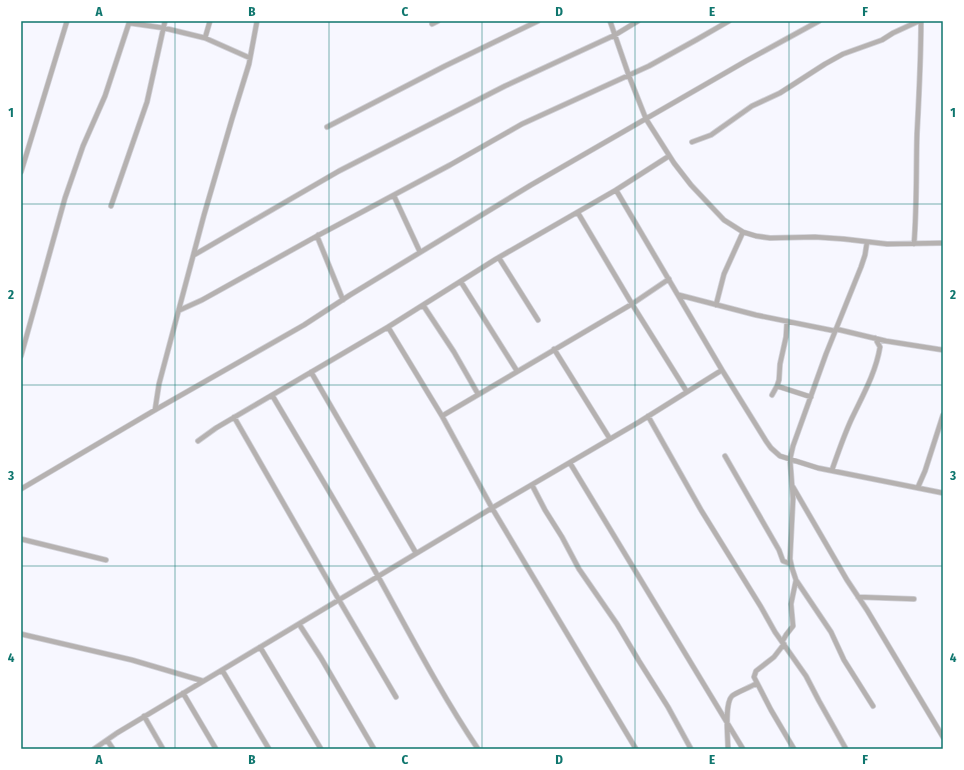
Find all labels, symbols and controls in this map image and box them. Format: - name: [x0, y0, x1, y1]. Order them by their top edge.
- text: A: [94, 4, 103, 19]
- text: B: [248, 4, 256, 19]
- text: C: [402, 4, 409, 19]
- text: D: [555, 4, 563, 19]
- text: E: [709, 4, 715, 19]
- text: F: [862, 4, 868, 19]
- text: 1: [8, 105, 14, 120]
- text: 1: [950, 105, 956, 120]
- text: 2: [7, 287, 14, 302]
- text: 2: [949, 287, 956, 302]
- text: 3: [7, 468, 14, 483]
- text: 3: [949, 468, 956, 483]
- text: 4: [8, 650, 15, 665]
- text: 4: [950, 650, 957, 665]
- text: A: [94, 752, 103, 767]
- text: B: [248, 752, 256, 767]
- text: C: [402, 752, 409, 767]
- text: D: [555, 752, 563, 767]
- text: E: [709, 752, 715, 767]
- text: F: [862, 752, 868, 767]

